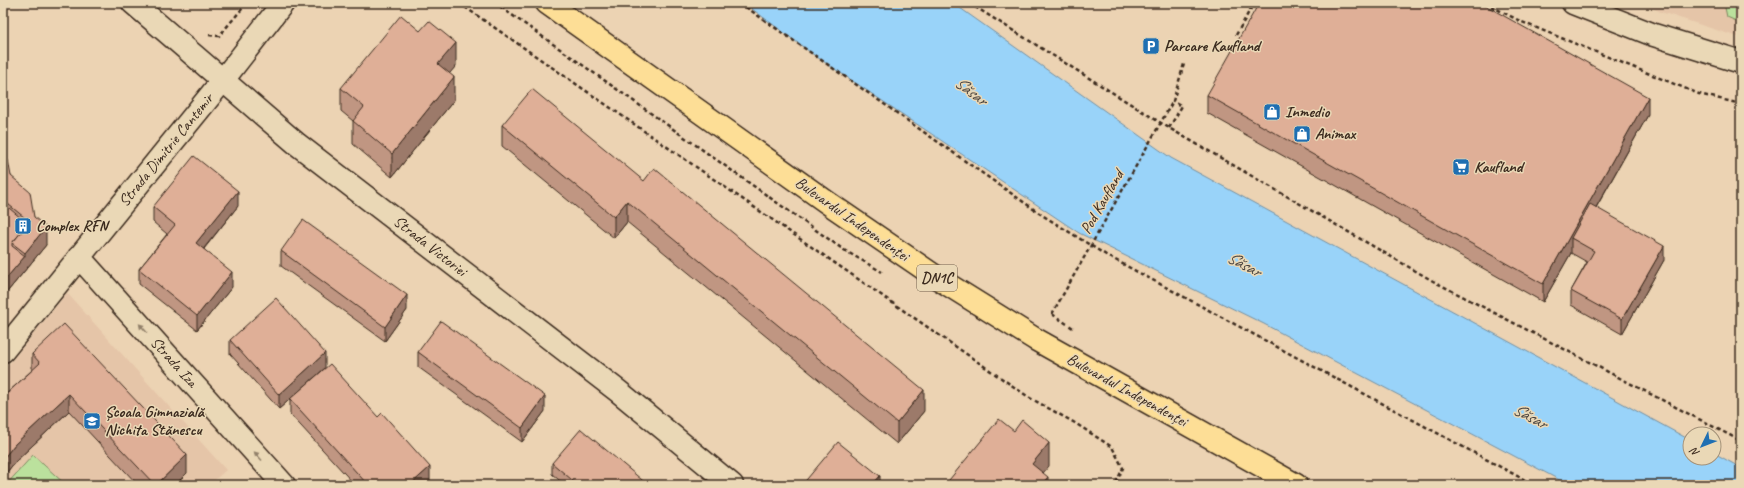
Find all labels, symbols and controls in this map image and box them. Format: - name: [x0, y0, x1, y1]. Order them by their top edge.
- parking icon: Parcare Kaufland: [1141, 36, 1161, 56]
- place label: Parcare Kaufland: [1164, 36, 1262, 56]
- water label: Săsar: [951, 72, 994, 112]
- street label: Strada Dimitrie Cantemir: [114, 88, 219, 211]
- shop icon: Inmedio: [1262, 102, 1282, 122]
- place label: Inmedio: [1285, 102, 1330, 122]
- shop icon: Animax: [1292, 124, 1312, 144]
- place label: Animax: [1315, 124, 1357, 144]
- supermarket icon: Kaufland: [1451, 157, 1471, 177]
- place label: Kaufland: [1474, 157, 1525, 177]
- street label: Pod Kaufland: [1076, 164, 1130, 237]
- street label: Bulevardul Independenței: [791, 172, 914, 267]
- street label: Strada Victoriei: [390, 211, 472, 282]
- building icon: Complex RFN: [13, 216, 33, 236]
- place label: Complex RFN: [36, 216, 110, 236]
- water label: Săsar: [1224, 247, 1267, 283]
- road number: DN1C: [917, 265, 957, 291]
- one-way arrow: [138, 323, 148, 333]
- street label: Strada Iza: [146, 333, 203, 392]
- street label: Bulevardul Independenței: [1063, 349, 1192, 432]
- water label: Săsar: [1510, 399, 1553, 435]
- place label: Școala Gimnazială Nichita Stănescu: [105, 402, 206, 440]
- school or university icon: Școala Gimnazială Nichita Stănescu: [82, 411, 102, 431]
- north arrow: [1682, 426, 1722, 466]
- text: N: [1686, 444, 1702, 460]
- one-way arrow: [253, 451, 263, 461]

